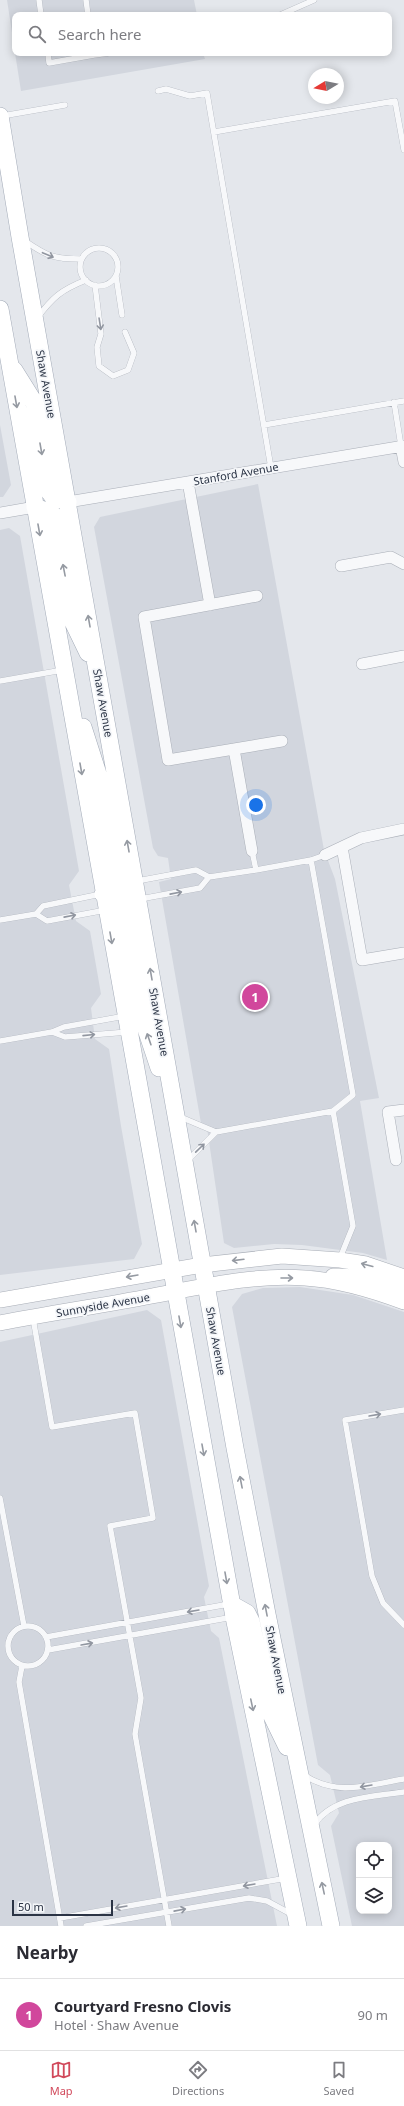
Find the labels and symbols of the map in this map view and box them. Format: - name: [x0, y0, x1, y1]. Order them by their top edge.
- north arrow: [308, 68, 344, 104]
- one-way arrow: [42, 252, 54, 259]
- one-way arrow: [96, 317, 104, 330]
- street label: Shaw Avenue: [33, 349, 60, 419]
- one-way arrow: [12, 395, 20, 408]
- one-way arrow: [38, 442, 46, 455]
- street label: Stanford Avenue: [192, 459, 280, 488]
- one-way arrow: [35, 523, 43, 536]
- one-way arrow: [60, 564, 68, 577]
- one-way arrow: [85, 615, 93, 628]
- street label: Shaw Avenue: [90, 668, 117, 738]
- one-way arrow: [77, 762, 85, 775]
- your location: [246, 795, 266, 815]
- one-way arrow: [124, 840, 132, 853]
- one-way arrow: [169, 888, 182, 896]
- one-way arrow: [63, 912, 76, 920]
- one-way arrow: [107, 931, 115, 944]
- one-way arrow: [147, 968, 155, 981]
- pin: 1: [242, 982, 268, 1012]
- street label: Shaw Avenue: [146, 987, 173, 1057]
- one-way arrow: [82, 1031, 95, 1038]
- one-way arrow: [144, 1033, 152, 1045]
- one-way arrow: [195, 1143, 205, 1153]
- one-way arrow: [191, 1220, 199, 1233]
- one-way arrow: [232, 1256, 245, 1263]
- one-way arrow: [361, 1261, 374, 1268]
- one-way arrow: [126, 1272, 139, 1280]
- one-way arrow: [280, 1274, 293, 1282]
- street label: Sunnyside Avenue: [55, 1289, 151, 1320]
- street label: Shaw Avenue: [203, 1306, 230, 1376]
- one-way arrow: [176, 1315, 184, 1328]
- one-way arrow: [368, 1411, 381, 1419]
- one-way arrow: [200, 1443, 208, 1456]
- one-way arrow: [237, 1476, 245, 1489]
- one-way arrow: [223, 1571, 231, 1584]
- one-way arrow: [261, 1604, 269, 1617]
- one-way arrow: [187, 1607, 200, 1615]
- street label: Shaw Avenue: [263, 1625, 290, 1695]
- one-way arrow: [80, 1639, 93, 1647]
- one-way arrow: [248, 1698, 256, 1711]
- one-way arrow: [359, 1782, 372, 1790]
- one-way arrow: [243, 1881, 256, 1889]
- one-way arrow: [318, 1882, 326, 1895]
- scale bar: [12, 1898, 113, 1917]
- one-way arrow: [115, 1904, 128, 1912]
- one-way arrow: [173, 1906, 186, 1914]

